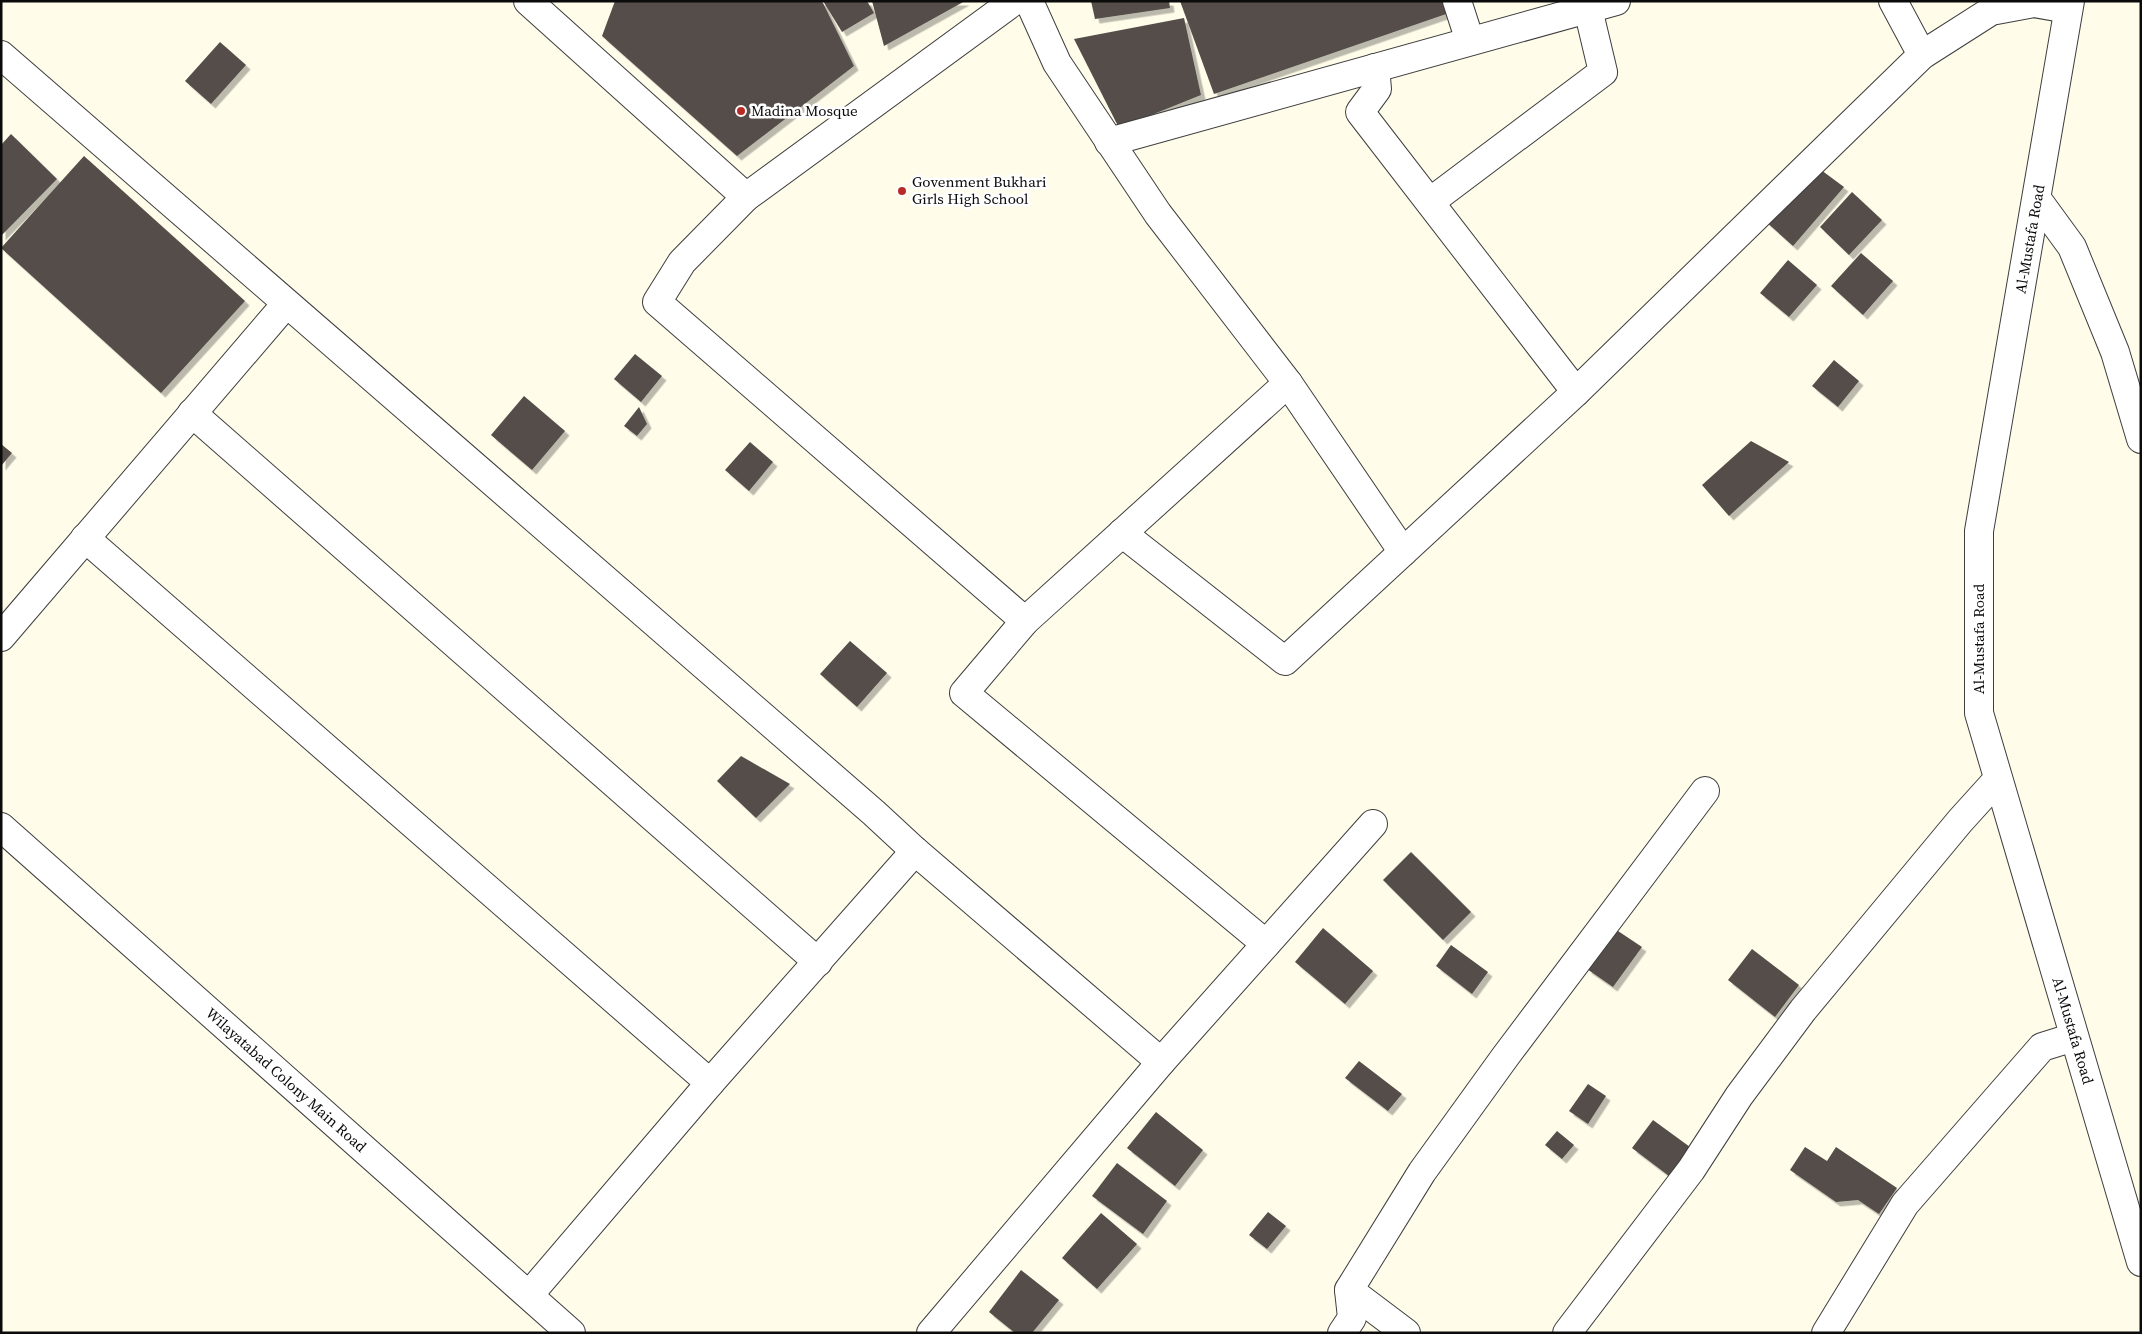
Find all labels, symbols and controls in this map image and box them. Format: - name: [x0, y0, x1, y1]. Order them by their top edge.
- place label: Madina Mosque: [751, 100, 858, 121]
- marker: Madina Mosque: [735, 105, 747, 117]
- place label: Govenment Bukhari Girls High School: [912, 171, 1047, 209]
- street label: Al-Mustafa Road: [2010, 182, 2050, 295]
- marker: Govenment Bukhari Girls High School: [896, 185, 908, 197]
- street label: Al-Mustafa Road: [1968, 583, 1989, 694]
- street label: Al-Mustafa Road: [2048, 975, 2099, 1087]
- street label: Wilayatabad Colony Main Road: [201, 1003, 372, 1157]

